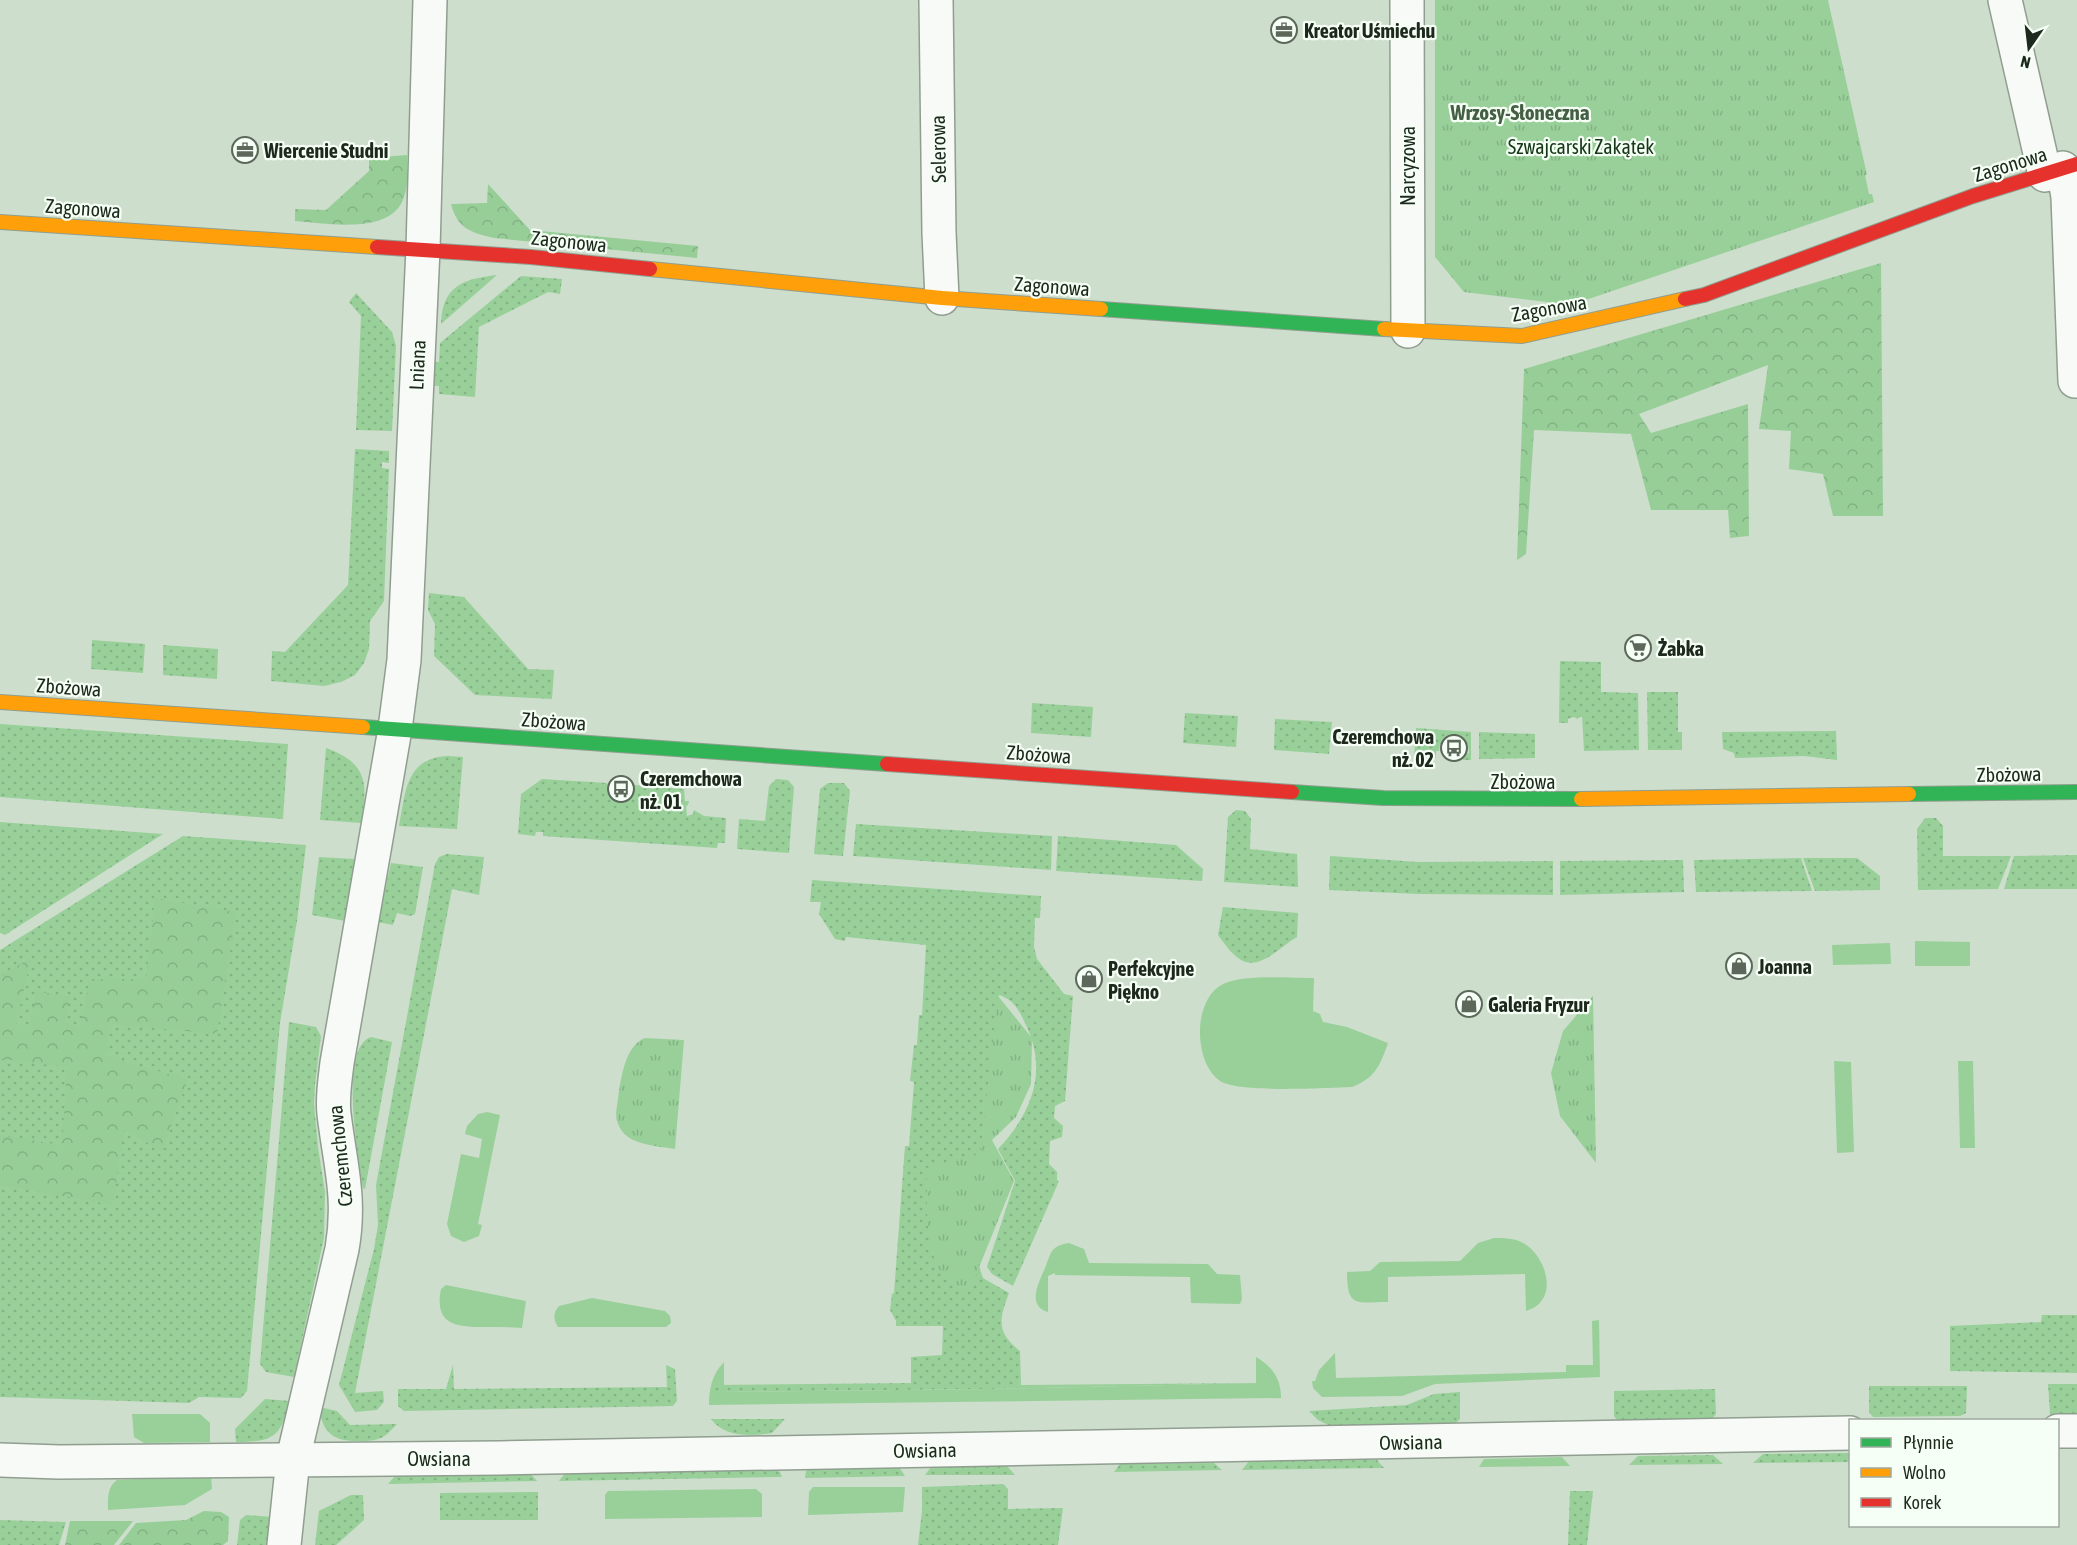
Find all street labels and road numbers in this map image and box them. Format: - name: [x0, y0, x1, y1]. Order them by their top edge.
- street label: Selerowa: [926, 115, 950, 183]
- street label: Narcyzowa: [1396, 126, 1419, 206]
- street label: Zagonowa: [1970, 142, 2050, 186]
- street label: Zagonowa: [44, 194, 122, 222]
- street label: Zagonowa: [530, 226, 608, 256]
- street label: Zagonowa: [1013, 272, 1091, 300]
- street label: Zagonowa: [1510, 290, 1588, 326]
- street label: Lniana: [404, 339, 430, 391]
- street label: Zbożowa: [36, 673, 102, 701]
- street label: Zbożowa: [521, 707, 587, 735]
- street label: Zbożowa: [1006, 740, 1072, 768]
- street label: Zbożowa: [1976, 762, 2042, 786]
- street label: Zbożowa: [1491, 770, 1555, 793]
- street label: Czeremchowa: [323, 1104, 357, 1208]
- street label: Owsiana: [1379, 1430, 1443, 1454]
- street label: Owsiana: [893, 1438, 957, 1462]
- street label: Owsiana: [407, 1447, 471, 1470]

